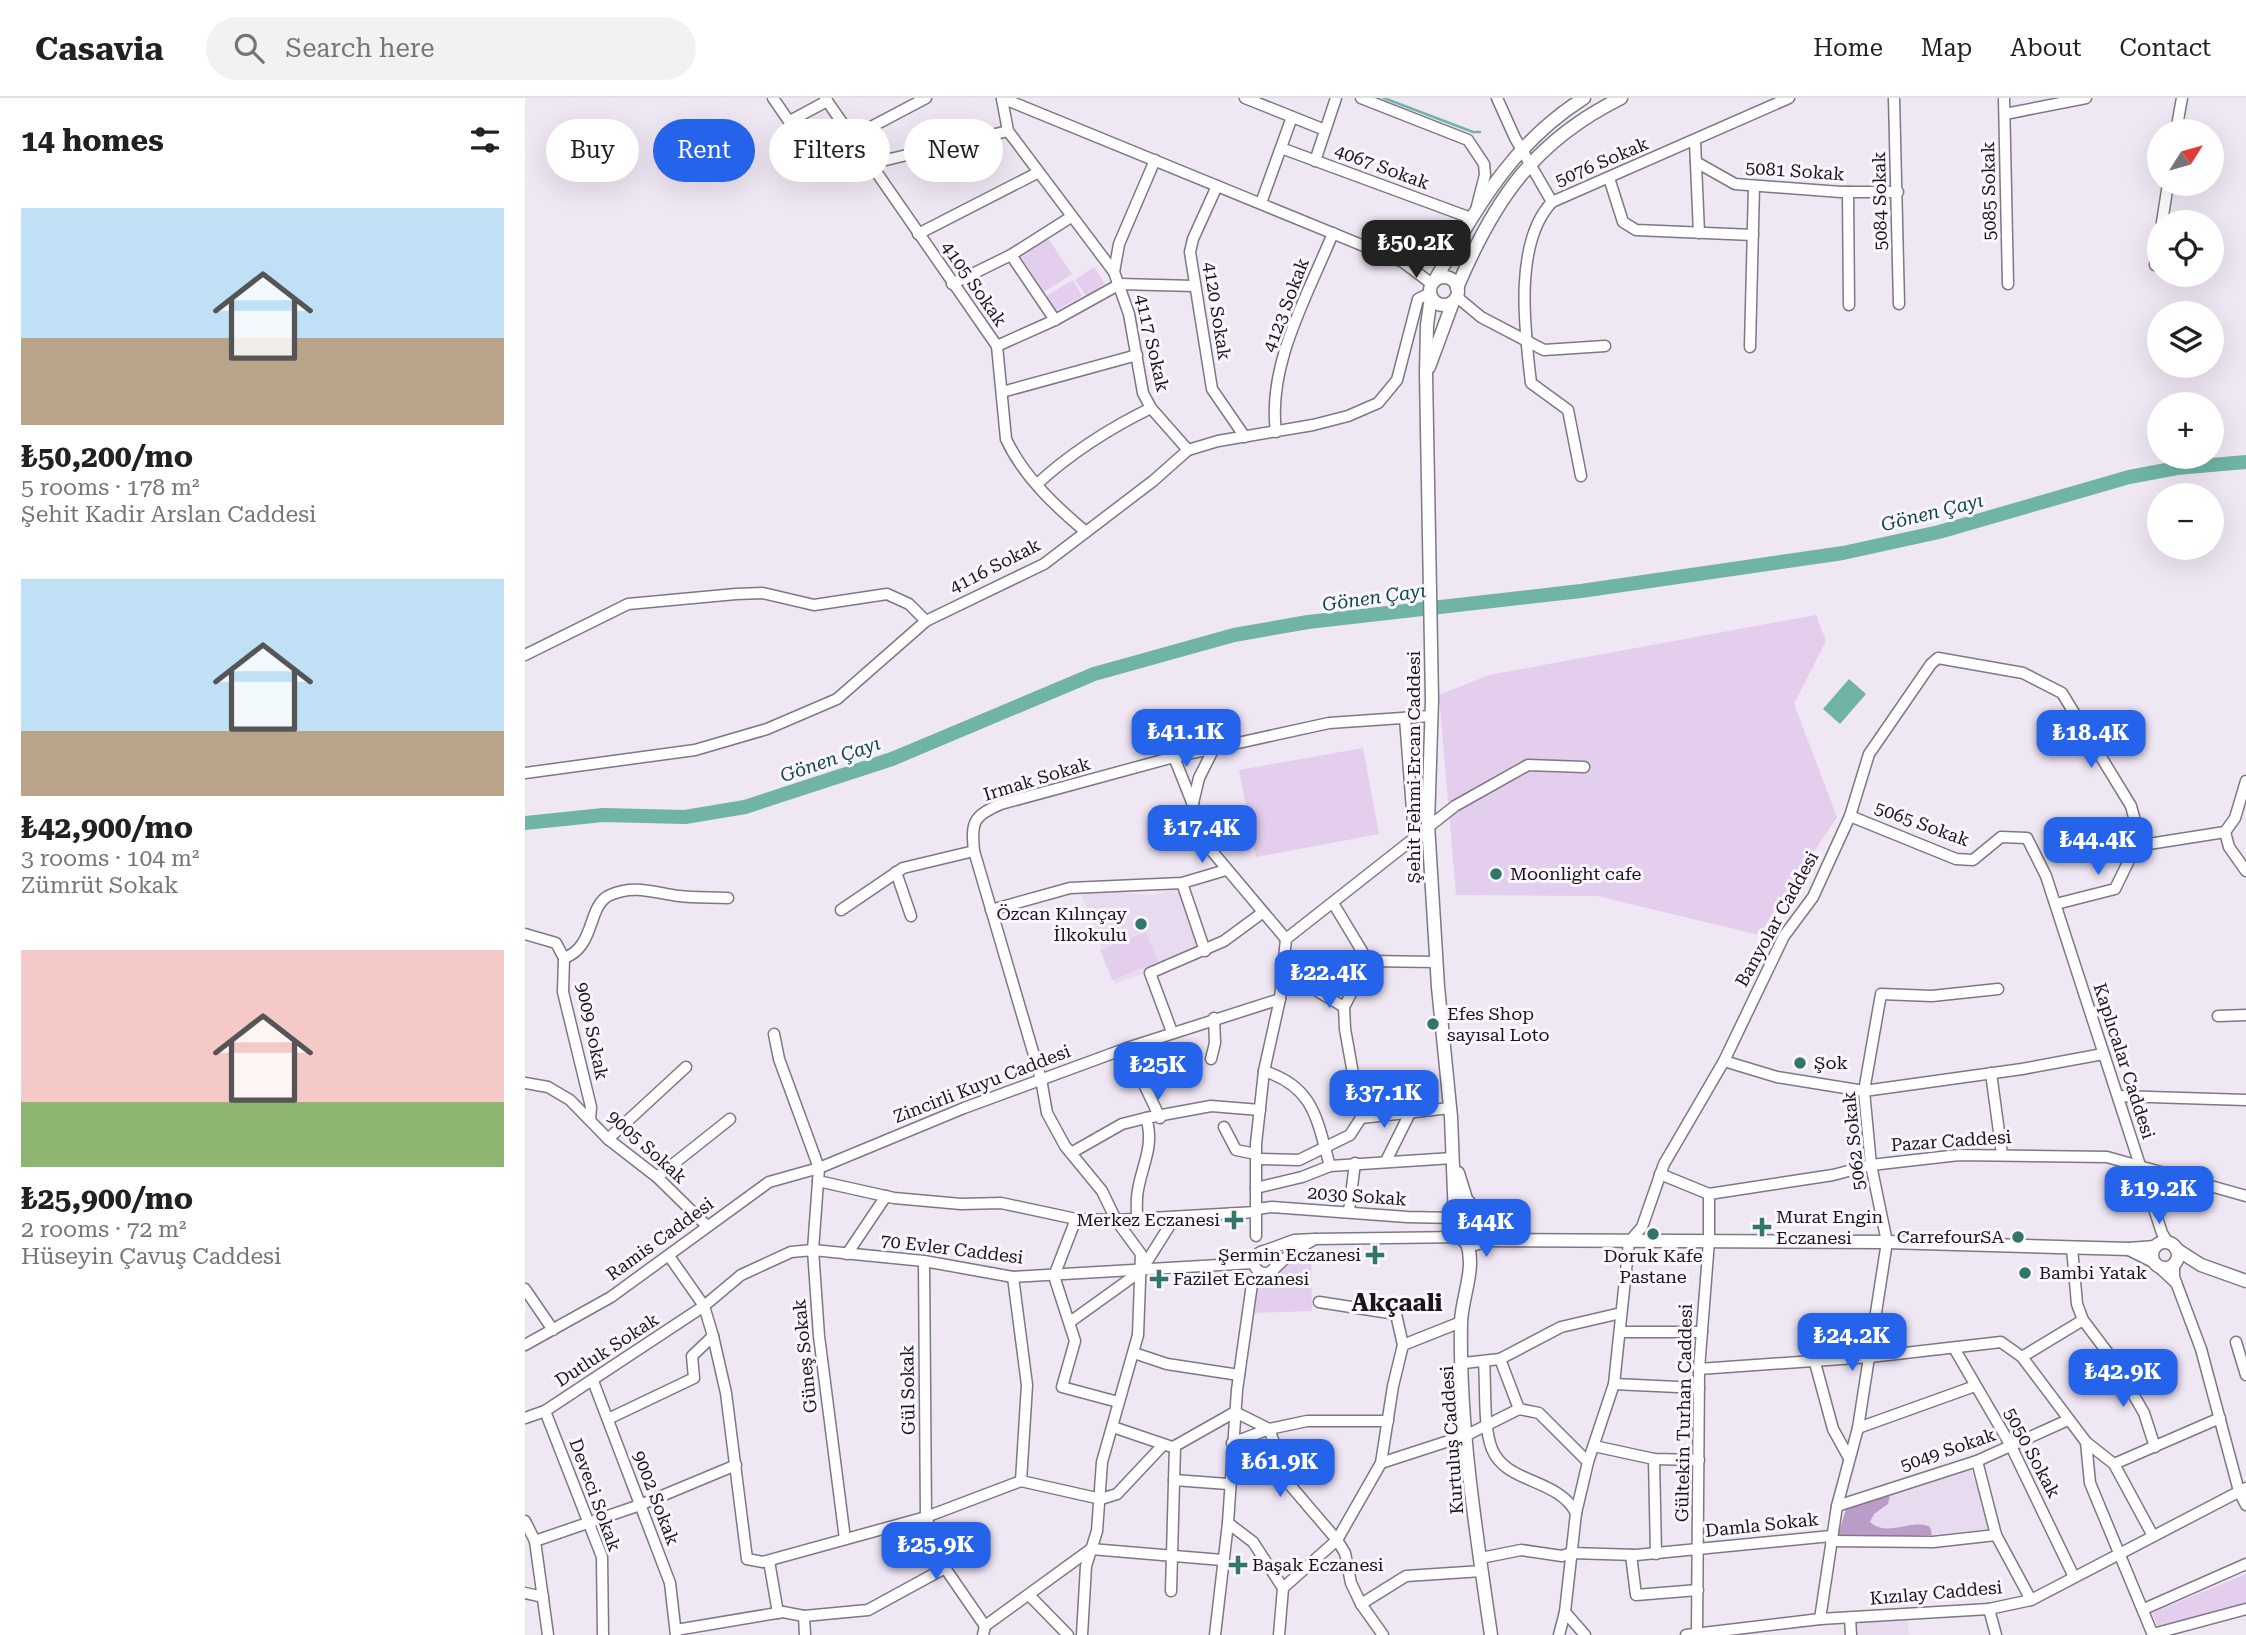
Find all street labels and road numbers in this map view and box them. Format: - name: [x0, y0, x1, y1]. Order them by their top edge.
- street label: 5076 Sokak: [1552, 132, 1652, 191]
- street label: 4067 Sokak: [1332, 140, 1432, 193]
- street label: 5085 Sokak: [1977, 141, 2000, 241]
- street label: 5084 Sokak: [1868, 151, 1891, 251]
- street label: 5081 Sokak: [1745, 157, 1845, 184]
- street label: 4105 Sokak: [937, 237, 1012, 330]
- street label: 4123 Sokak: [1258, 255, 1313, 355]
- street label: 4120 Sokak: [1199, 260, 1236, 362]
- street label: 4117 Sokak: [1131, 292, 1174, 394]
- street label: 4116 Sokak: [946, 534, 1044, 597]
- street label: Şehit Fehmi Ercan Caddesi: [1403, 651, 1424, 883]
- street label: Irmak Sokak: [981, 752, 1093, 805]
- street label: 5065 Sokak: [1872, 797, 1972, 850]
- street label: Banyolar Caddesi: [1731, 847, 1823, 990]
- street label: 9009 Sokak: [572, 980, 613, 1082]
- street label: Kaplıcalar Caddesi: [2089, 980, 2160, 1142]
- street label: Zincirli Kuyu Caddesi: [890, 1040, 1073, 1127]
- street label: 5062 Sokak: [1838, 1091, 1869, 1192]
- street label: 9005 Sokak: [603, 1106, 691, 1188]
- street label: Pazar Caddesi: [1890, 1126, 2012, 1155]
- street label: 2030 Sokak: [1307, 1182, 1407, 1209]
- street label: Ramis Caddesi: [602, 1193, 718, 1284]
- street label: 70 Evler Caddesi: [880, 1229, 1025, 1268]
- street label: Güneş Sokak: [788, 1298, 821, 1414]
- street label: Gültekin Turhan Caddesi: [1671, 1303, 1696, 1522]
- street label: Dutluk Sokak: [551, 1308, 662, 1391]
- street label: Gül Sokak: [896, 1345, 919, 1435]
- street label: Kurtuluş Caddesi: [1436, 1365, 1467, 1515]
- street label: 5050 Sokak: [2000, 1404, 2065, 1502]
- street label: 5049 Sokak: [1897, 1423, 1998, 1476]
- street label: Deveci Sokak: [565, 1436, 626, 1554]
- street label: 9002 Sokak: [629, 1448, 684, 1548]
- street label: Damla Sokak: [1704, 1508, 1820, 1541]
- street label: Kızılay Caddesi: [1869, 1576, 2003, 1609]

